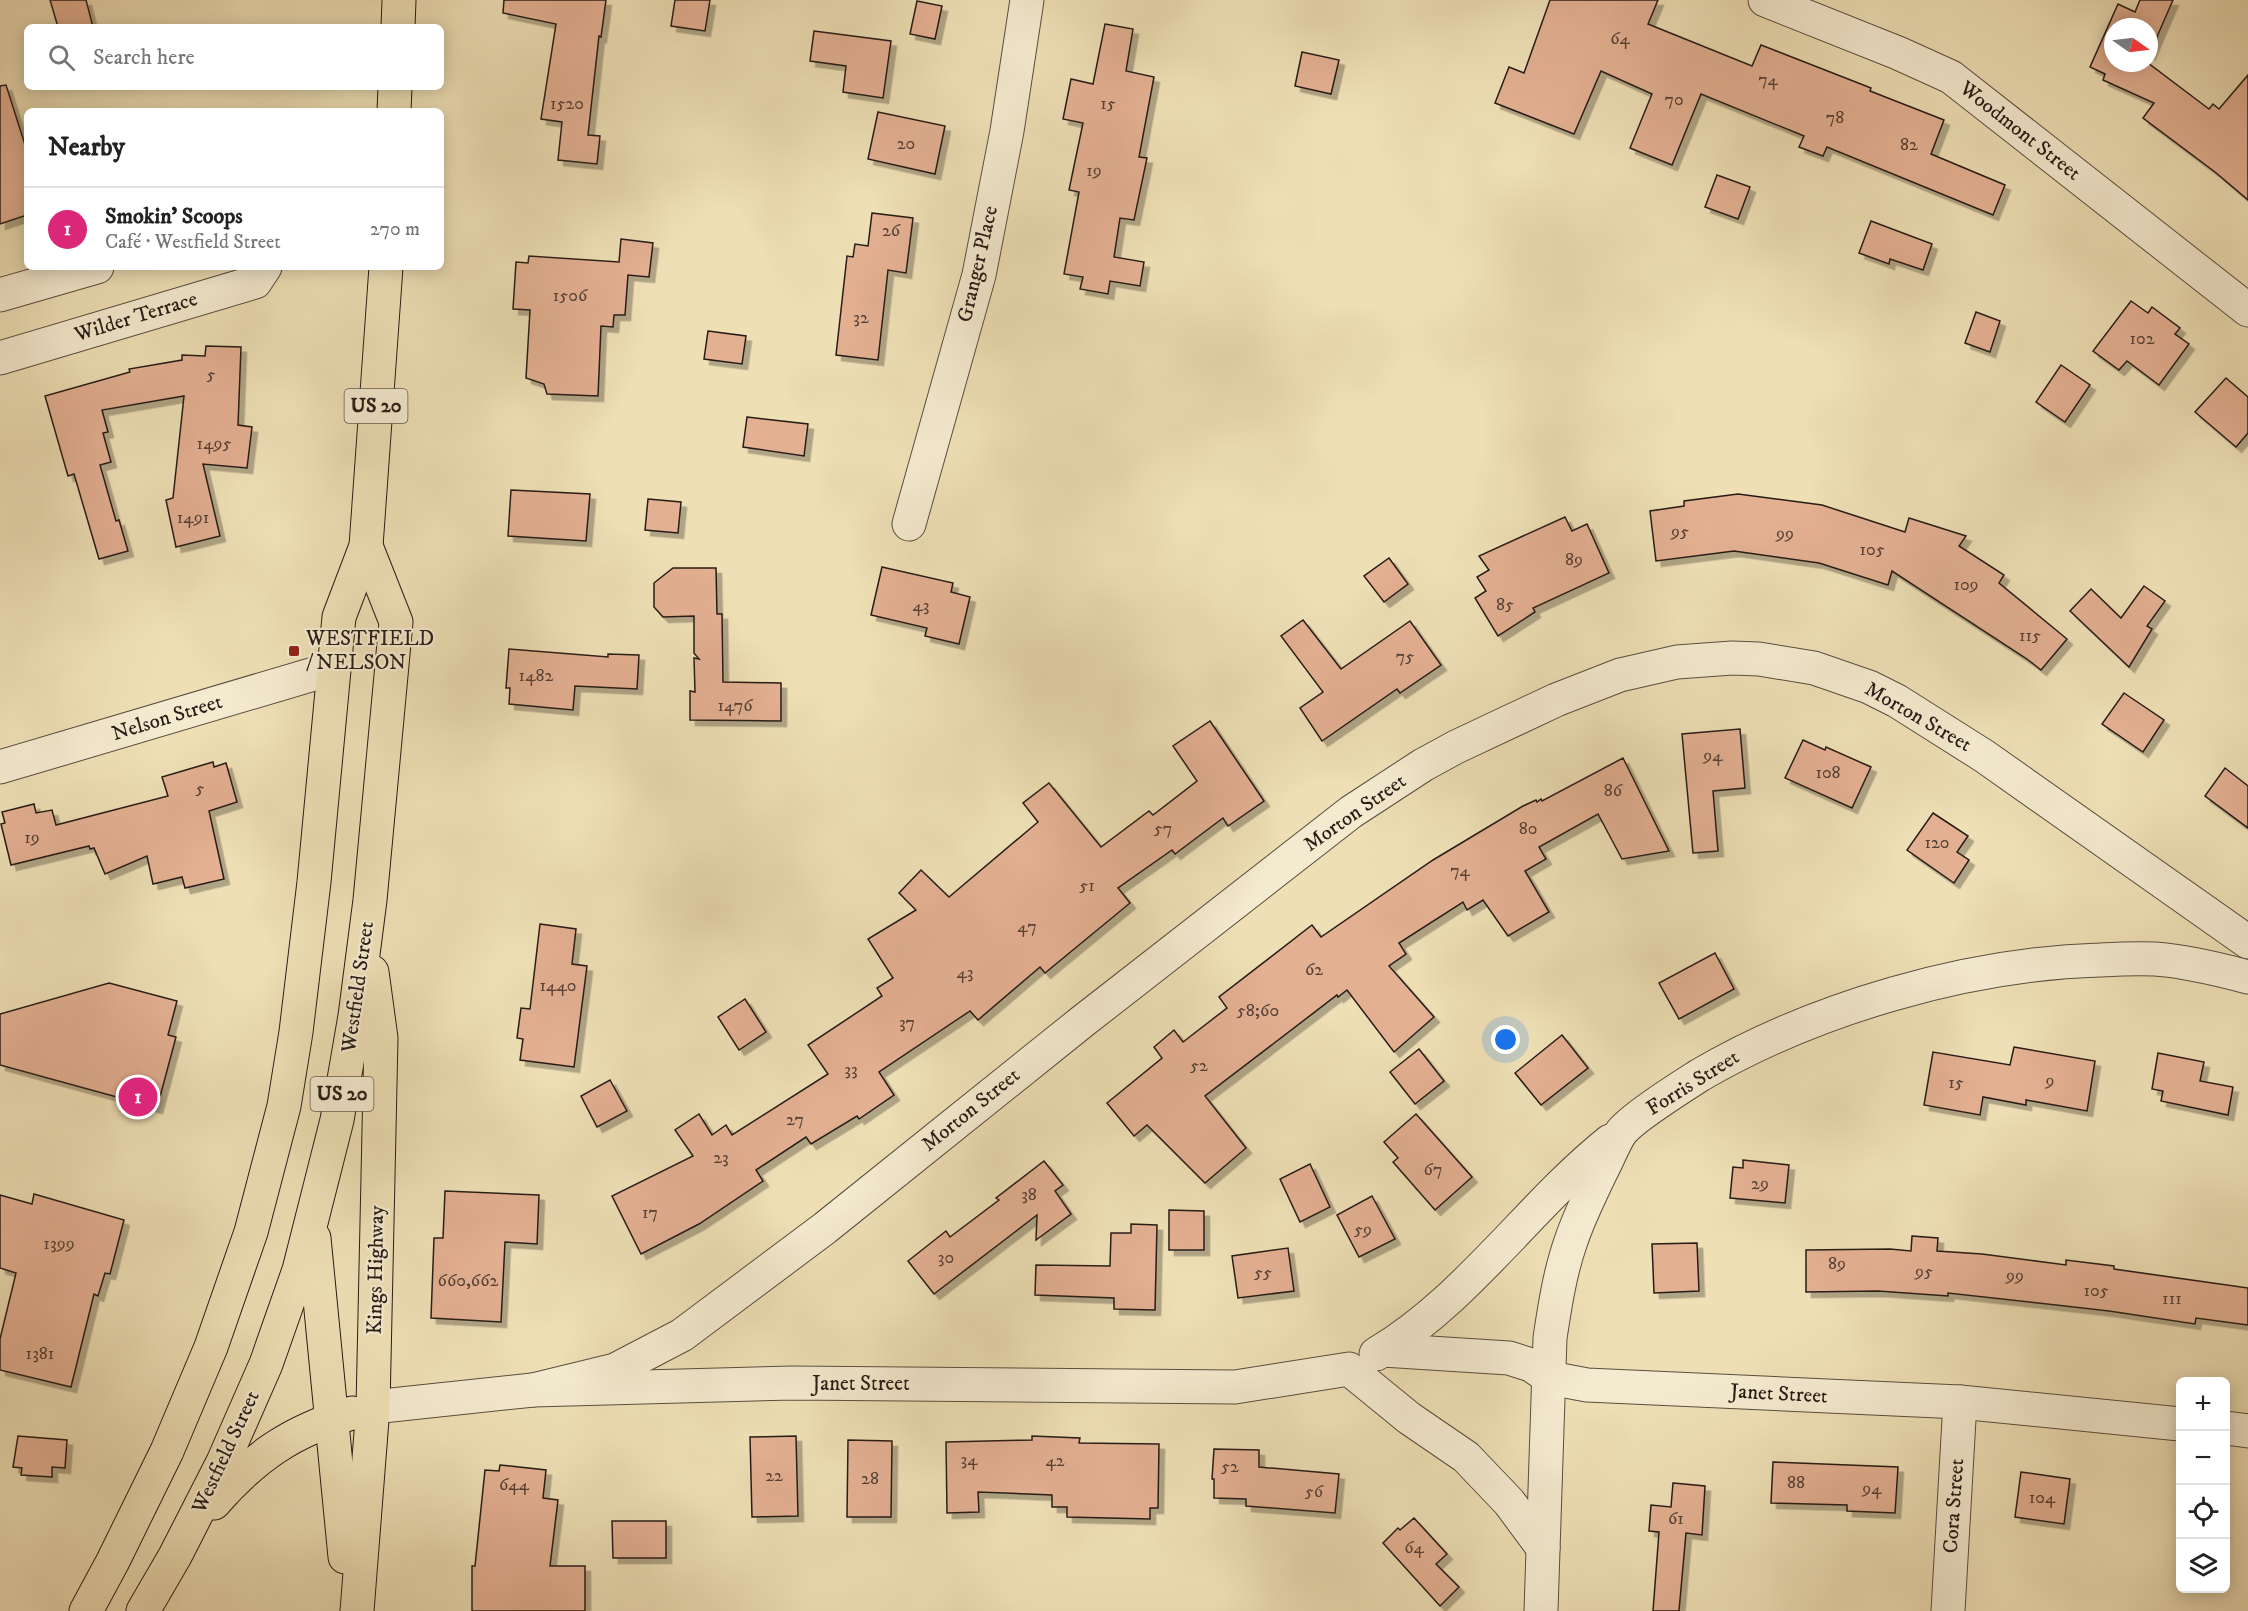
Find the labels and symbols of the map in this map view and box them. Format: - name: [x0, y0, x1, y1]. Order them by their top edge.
- north arrow: [2104, 18, 2158, 72]
- house number: 64: [1610, 28, 1631, 50]
- house number: 74: [1758, 69, 1778, 91]
- street label: Woodmont Street: [1953, 75, 2086, 187]
- house number: 70: [1664, 89, 1684, 111]
- house number: 1520: [550, 93, 584, 115]
- house number: 15: [1100, 93, 1116, 115]
- house number: 78: [1826, 107, 1844, 129]
- house number: 20: [897, 133, 915, 155]
- house number: 82: [1900, 134, 1918, 156]
- house number: 19: [1086, 160, 1102, 182]
- street label: Granger Place: [952, 203, 1004, 325]
- house number: 26: [882, 220, 901, 242]
- house number: 1506: [553, 285, 588, 307]
- street label: Wilder Terrace: [70, 286, 201, 348]
- house number: 32: [853, 307, 869, 329]
- house number: 102: [2129, 328, 2155, 350]
- house number: 5: [207, 364, 216, 386]
- road number: US 20: [344, 389, 407, 423]
- house number: 1495: [197, 433, 232, 455]
- house number: 1491: [177, 507, 209, 529]
- house number: 95: [1670, 521, 1689, 543]
- house number: 99: [1775, 523, 1794, 545]
- house number: 105: [1859, 539, 1885, 561]
- house number: 89: [1565, 549, 1583, 571]
- house number: 109: [1953, 574, 1979, 596]
- house number: 85: [1496, 594, 1514, 616]
- house number: 43: [912, 595, 930, 617]
- house number: 115: [2019, 625, 2041, 647]
- place label: WESTFIELD / NELSON: [305, 626, 434, 676]
- marker: WESTFIELD / NELSON: [287, 644, 301, 658]
- house number: 75: [1396, 646, 1414, 668]
- house number: 1482: [519, 665, 554, 687]
- street label: Morton Street: [1860, 676, 1976, 758]
- street label: Nelson Street: [109, 689, 226, 747]
- house number: 1476: [717, 695, 753, 717]
- house number: 94: [1702, 745, 1723, 767]
- house number: 108: [1815, 762, 1841, 784]
- street label: Morton Street: [1299, 768, 1411, 858]
- house number: 5: [196, 778, 205, 800]
- house number: 86: [1604, 780, 1623, 802]
- house number: 57: [1154, 818, 1172, 840]
- house number: 80: [1519, 818, 1537, 840]
- house number: 19: [24, 827, 40, 849]
- house number: 120: [1924, 832, 1950, 854]
- house number: 74: [1450, 860, 1470, 882]
- house number: 51: [1079, 875, 1095, 897]
- house number: 47: [1017, 916, 1037, 938]
- street label: Westfield Street: [336, 919, 380, 1055]
- house number: 62: [1305, 959, 1323, 981]
- house number: 43: [956, 962, 974, 984]
- house number: 1440: [539, 975, 577, 997]
- house number: 58;60: [1237, 1000, 1279, 1022]
- house number: 37: [899, 1012, 915, 1034]
- your location: [1491, 1025, 1520, 1054]
- street label: Forris Street: [1642, 1044, 1744, 1122]
- house number: 52: [1190, 1055, 1208, 1077]
- house number: 33: [844, 1059, 858, 1081]
- street label: Morton Street: [917, 1062, 1026, 1158]
- house number: 9: [2045, 1070, 2054, 1092]
- house number: 15: [1948, 1072, 1964, 1094]
- pin: 1: [118, 1074, 158, 1120]
- road number: US 20: [310, 1077, 374, 1111]
- house number: 27: [786, 1109, 804, 1131]
- house number: 23: [713, 1147, 729, 1169]
- house number: 67: [1424, 1159, 1442, 1181]
- house number: 29: [1751, 1173, 1769, 1195]
- house number: 38: [1021, 1184, 1037, 1206]
- house number: 17: [642, 1202, 658, 1224]
- street label: Kings Highway: [362, 1204, 390, 1335]
- house number: 59: [1354, 1219, 1372, 1241]
- house number: 1399: [43, 1233, 75, 1255]
- house number: 30: [938, 1247, 954, 1269]
- house number: 89: [1828, 1253, 1846, 1275]
- house number: 95: [1914, 1261, 1933, 1283]
- house number: 55: [1254, 1262, 1272, 1284]
- house number: 99: [2005, 1265, 2024, 1287]
- house number: 660,662: [438, 1270, 499, 1292]
- house number: 105: [2083, 1280, 2109, 1302]
- house number: 111: [2162, 1288, 2182, 1310]
- house number: 1381: [26, 1343, 54, 1365]
- street label: Janet Street: [810, 1371, 910, 1397]
- street label: Janet Street: [1728, 1378, 1829, 1410]
- street label: Westfield Street: [186, 1386, 266, 1518]
- house number: 34: [960, 1449, 978, 1471]
- house number: 42: [1045, 1450, 1065, 1472]
- house number: 52: [1221, 1456, 1239, 1478]
- street label: Cora Street: [1938, 1457, 1970, 1554]
- house number: 22: [765, 1465, 783, 1487]
- house number: 28: [861, 1468, 879, 1490]
- house number: 88: [1787, 1472, 1805, 1494]
- house number: 644: [499, 1474, 530, 1496]
- house number: 94: [1861, 1478, 1882, 1500]
- house number: 56: [1305, 1481, 1324, 1503]
- house number: 104: [2029, 1487, 2056, 1509]
- house number: 61: [1668, 1508, 1684, 1530]
- house number: 64: [1404, 1537, 1425, 1559]

